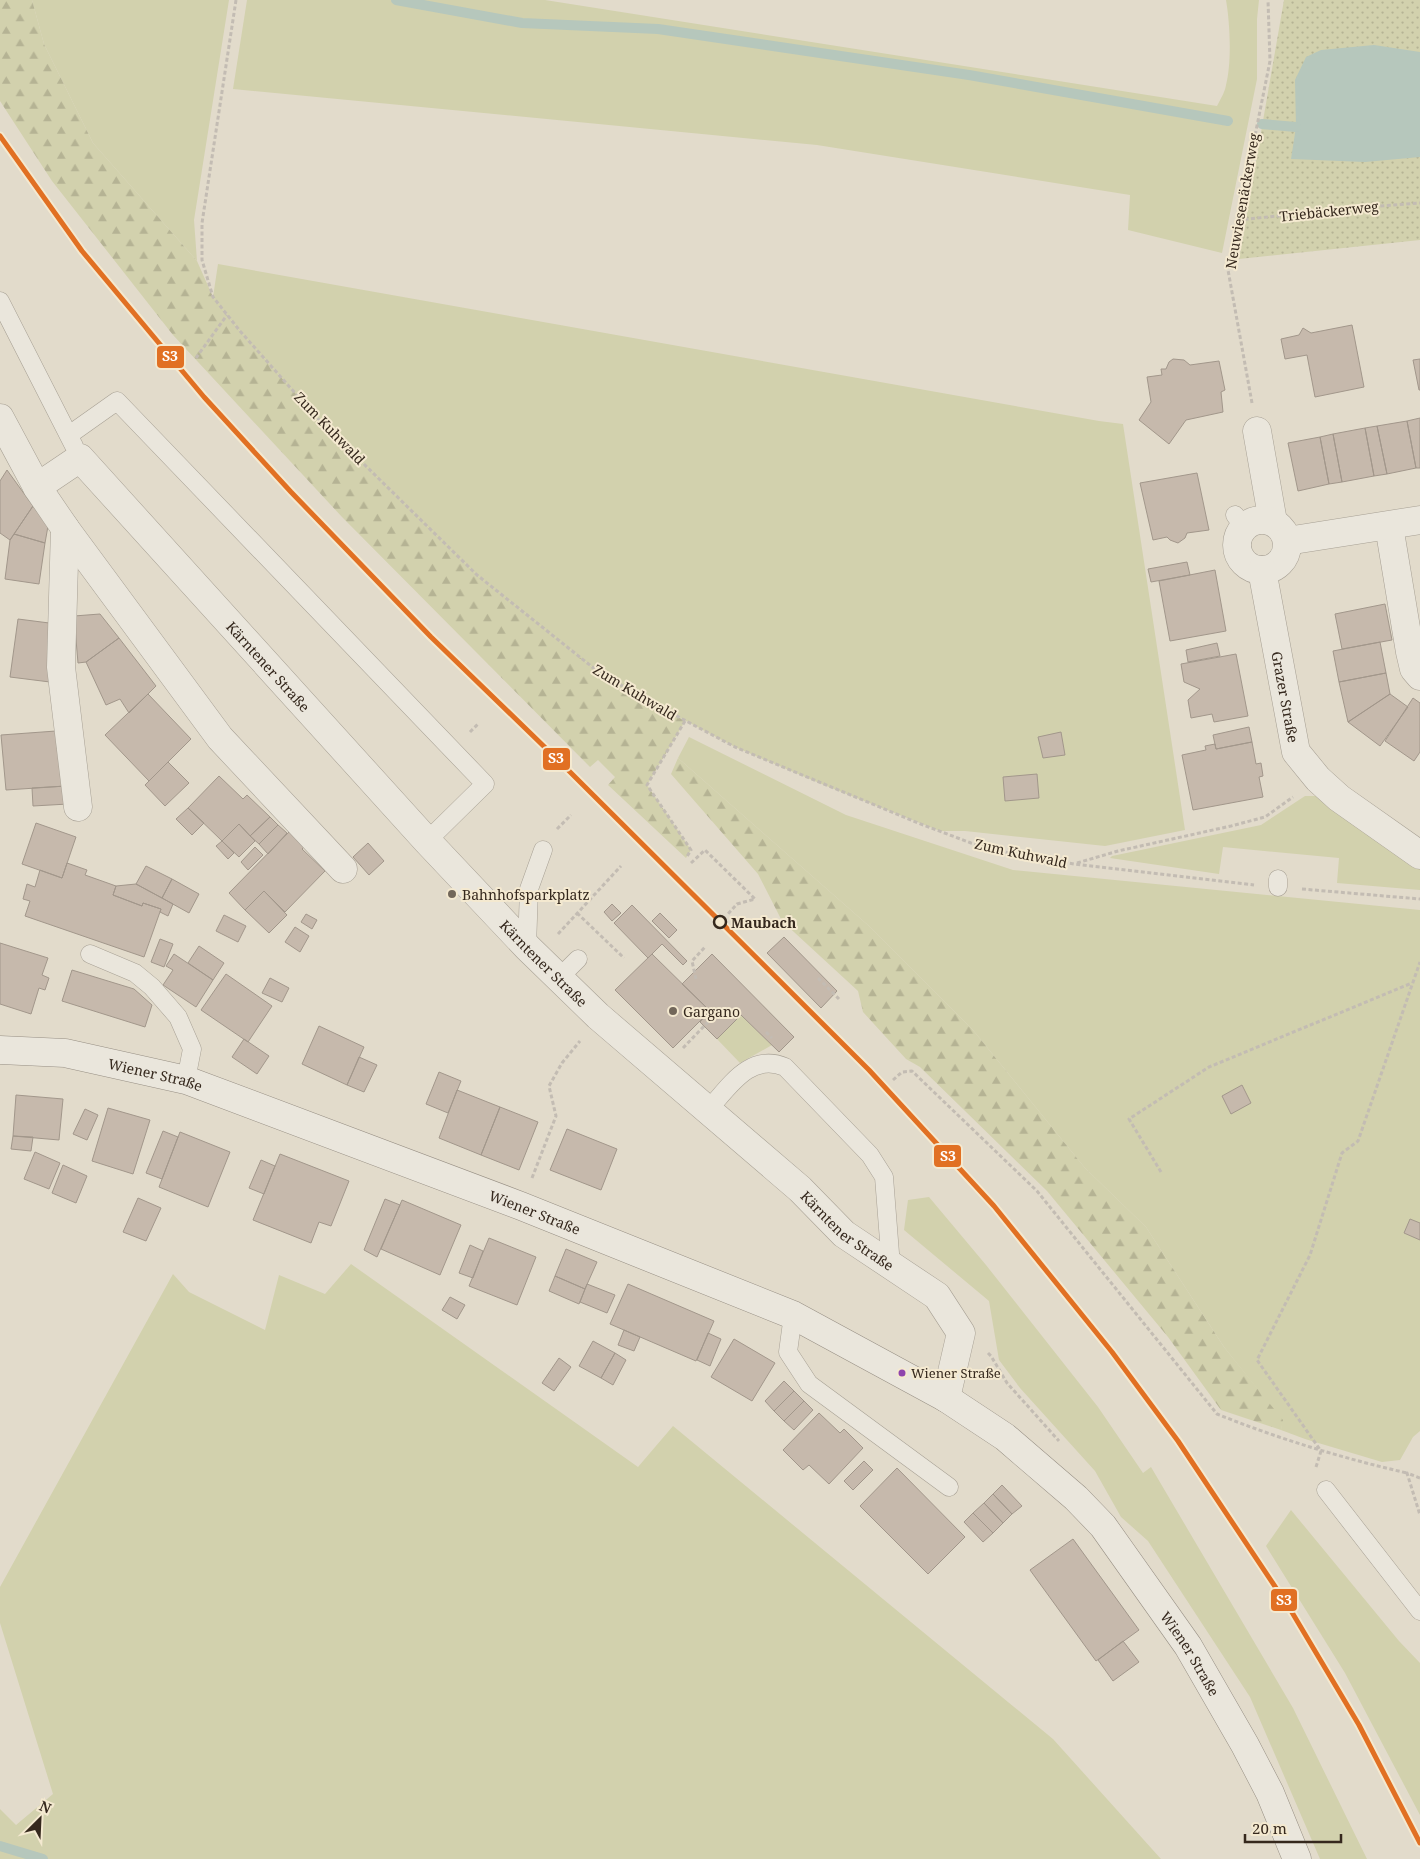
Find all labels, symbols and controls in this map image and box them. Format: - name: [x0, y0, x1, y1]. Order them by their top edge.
- street label: Neuwiesenäckerweg: [1221, 131, 1263, 271]
- street label: Triebäckerweg: [1278, 196, 1380, 226]
- line badge: S3: [156, 345, 185, 369]
- text: S3: [162, 346, 178, 365]
- street label: Zum Kuhwald: [290, 388, 370, 469]
- street label: Kärntener Straße: [223, 617, 315, 715]
- street label: Grazer Straße: [1268, 650, 1304, 744]
- street label: Zum Kuhwald: [590, 660, 681, 725]
- line badge: S3: [542, 747, 571, 771]
- text: S3: [548, 748, 564, 767]
- street label: Zum Kuhwald: [973, 834, 1069, 872]
- place label: Bahnhofsparkplatz: [462, 885, 590, 904]
- marker: Bahnhofsparkplatz: [446, 888, 458, 900]
- place label: Maubach: [731, 913, 796, 932]
- street label: Kärntener Straße: [496, 915, 592, 1010]
- marker: Maubach: [713, 915, 727, 929]
- place label: Gargano: [683, 1002, 740, 1021]
- marker: Gargano: [667, 1005, 679, 1017]
- street label: Wiener Straße: [106, 1053, 206, 1095]
- line badge: S3: [933, 1144, 962, 1168]
- text: S3: [940, 1146, 956, 1165]
- street label: Wiener Straße: [486, 1185, 583, 1238]
- street label: Kärntener Straße: [797, 1186, 898, 1274]
- place label: Wiener Straße: [911, 1364, 1001, 1382]
- marker: Wiener Straße: [897, 1368, 907, 1378]
- line badge: S3: [1270, 1588, 1298, 1612]
- text: S3: [1276, 1590, 1292, 1609]
- street label: Wiener Straße: [1157, 1607, 1224, 1699]
- north arrow: [15, 1794, 65, 1844]
- text: N: [37, 1796, 54, 1818]
- scale bar: [1245, 1812, 1341, 1844]
- text: 20 m: [1252, 1818, 1287, 1838]

